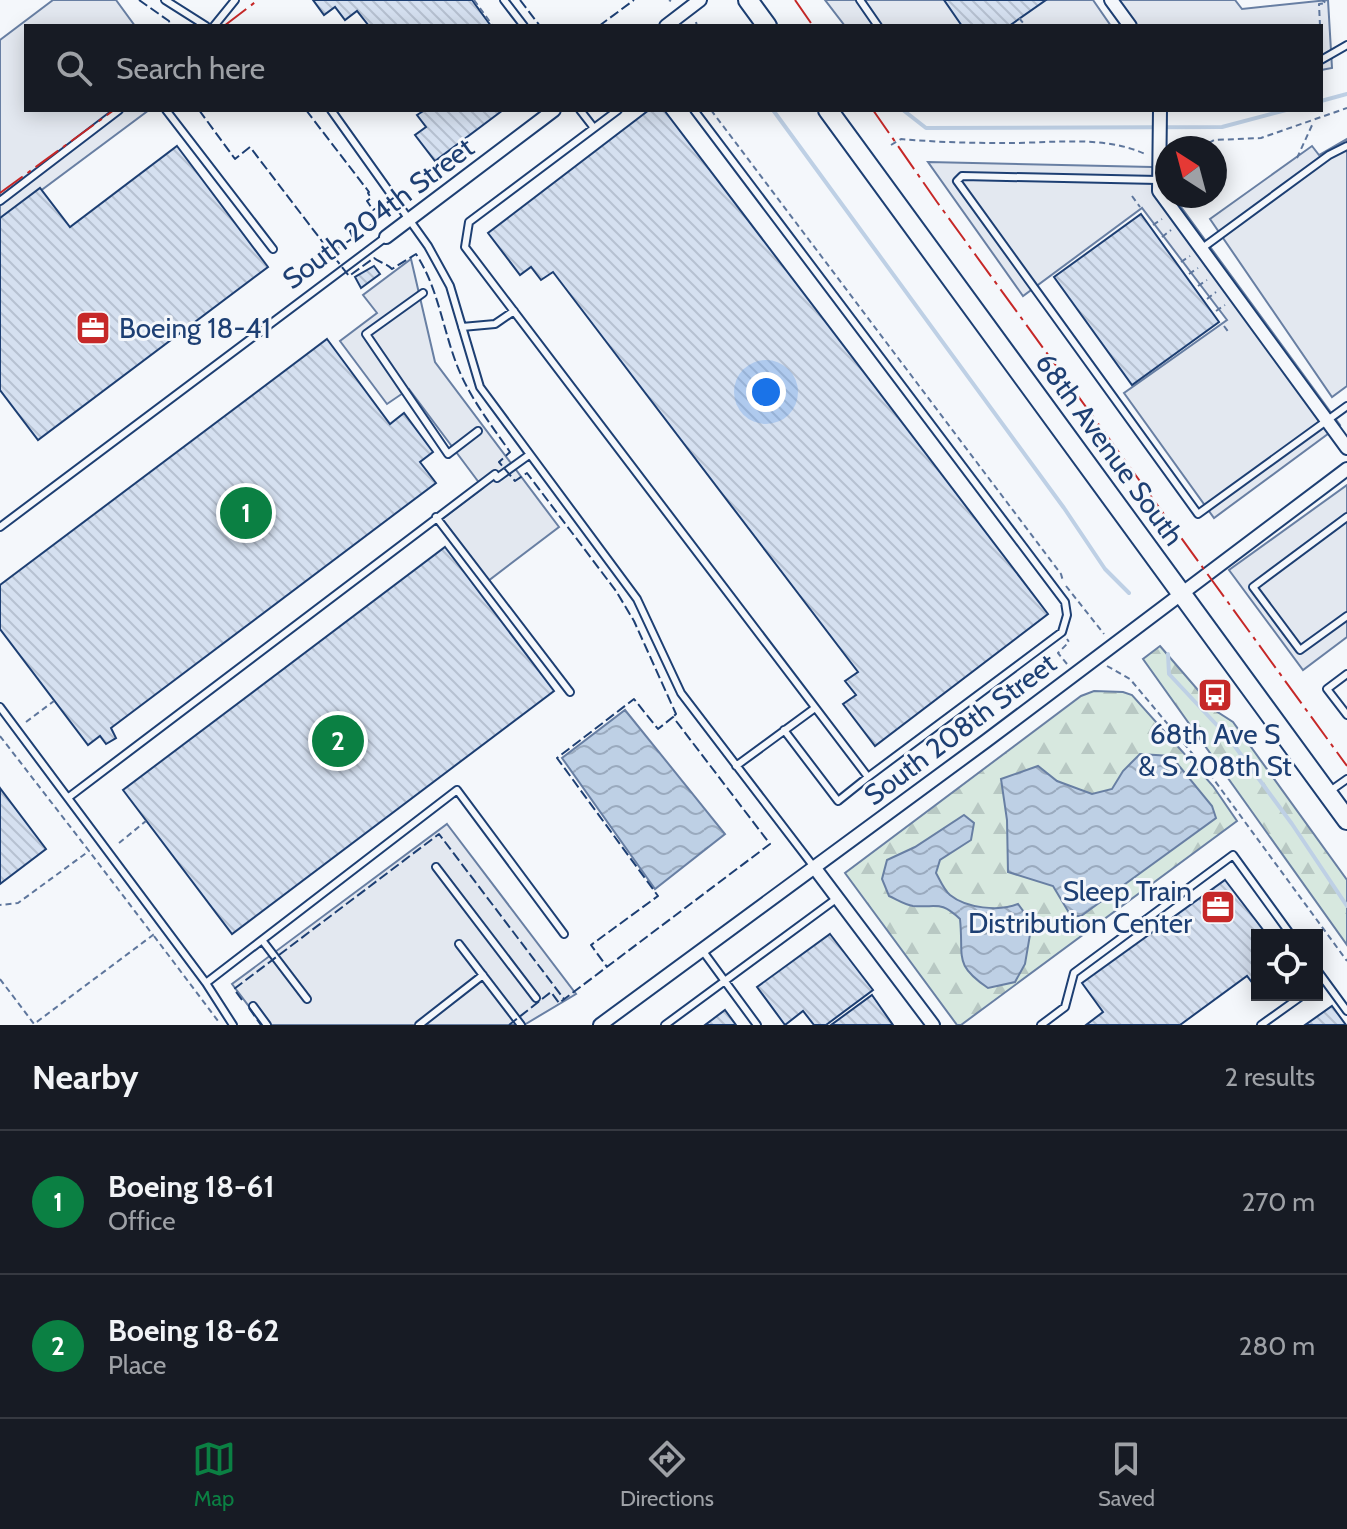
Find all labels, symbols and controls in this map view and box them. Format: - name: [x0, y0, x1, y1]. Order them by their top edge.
- search box: [24, 24, 1323, 112]
- icon: search: [52, 46, 96, 90]
- text: Search here: [116, 50, 265, 87]
- street label: South 204th Street: [276, 130, 480, 296]
- north arrow: [1155, 136, 1227, 208]
- office icon: Boeing 18-41: [74, 309, 112, 347]
- place label: Boeing 18-41: [119, 311, 271, 345]
- street label: 68th Avenue South: [1029, 346, 1191, 552]
- your location: [746, 372, 786, 412]
- pin: 1: [220, 483, 272, 543]
- street label: South 208th Street: [857, 646, 1063, 812]
- bus stop icon: 68th Ave S & S 208th St: [1196, 676, 1234, 714]
- pin: 2: [312, 711, 364, 771]
- place label: 68th Ave S & S 208th St: [1138, 717, 1292, 783]
- place label: Sleep Train Distribution Center: [968, 874, 1192, 940]
- office icon: Sleep Train Distribution Center: [1199, 888, 1237, 926]
- map controls: [1251, 929, 1323, 1001]
- button: locate: [1251, 929, 1323, 1001]
- text: Nearby: [32, 1056, 139, 1098]
- text: 2 results: [1224, 1061, 1315, 1093]
- text: Boeing 18-61: [108, 1168, 275, 1205]
- text: 1: [53, 1186, 63, 1218]
- text: 270 m: [1242, 1186, 1315, 1218]
- text: Office: [108, 1205, 176, 1237]
- text: Boeing 18-62: [108, 1312, 279, 1349]
- text: 2: [51, 1330, 65, 1362]
- text: 280 m: [1239, 1330, 1315, 1362]
- text: Place: [108, 1349, 166, 1381]
- tab: Map: [192, 1437, 236, 1512]
- tab: Directions: [620, 1437, 714, 1512]
- tab: Saved: [1098, 1437, 1155, 1512]

